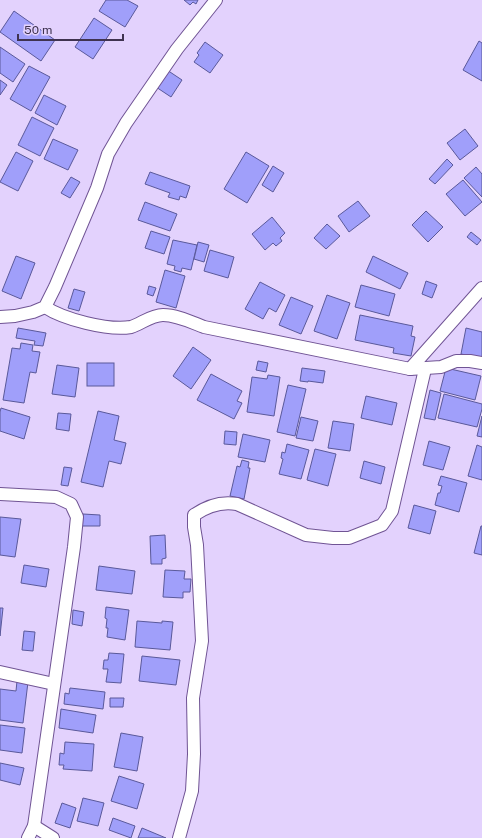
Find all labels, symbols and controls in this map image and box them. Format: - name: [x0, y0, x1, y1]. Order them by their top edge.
- scale bar: [18, 16, 123, 42]
- text: 50 m: [24, 23, 52, 37]

